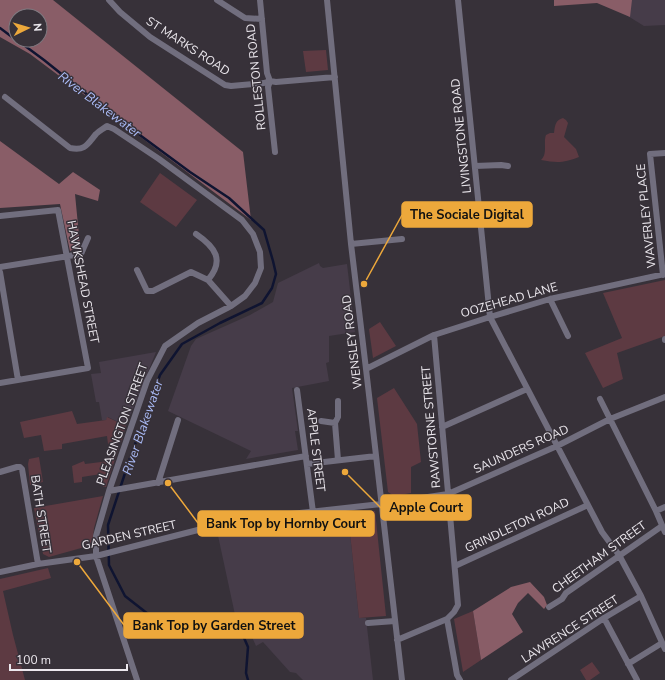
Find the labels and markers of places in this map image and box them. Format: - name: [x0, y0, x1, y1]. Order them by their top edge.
- callout: The Sociale Digital: [402, 202, 532, 227]
- callout: Apple Court: [381, 495, 471, 520]
- callout: Bank Top by Hornby Court: [198, 511, 374, 536]
- callout: Bank Top by Garden Street: [124, 613, 303, 638]

